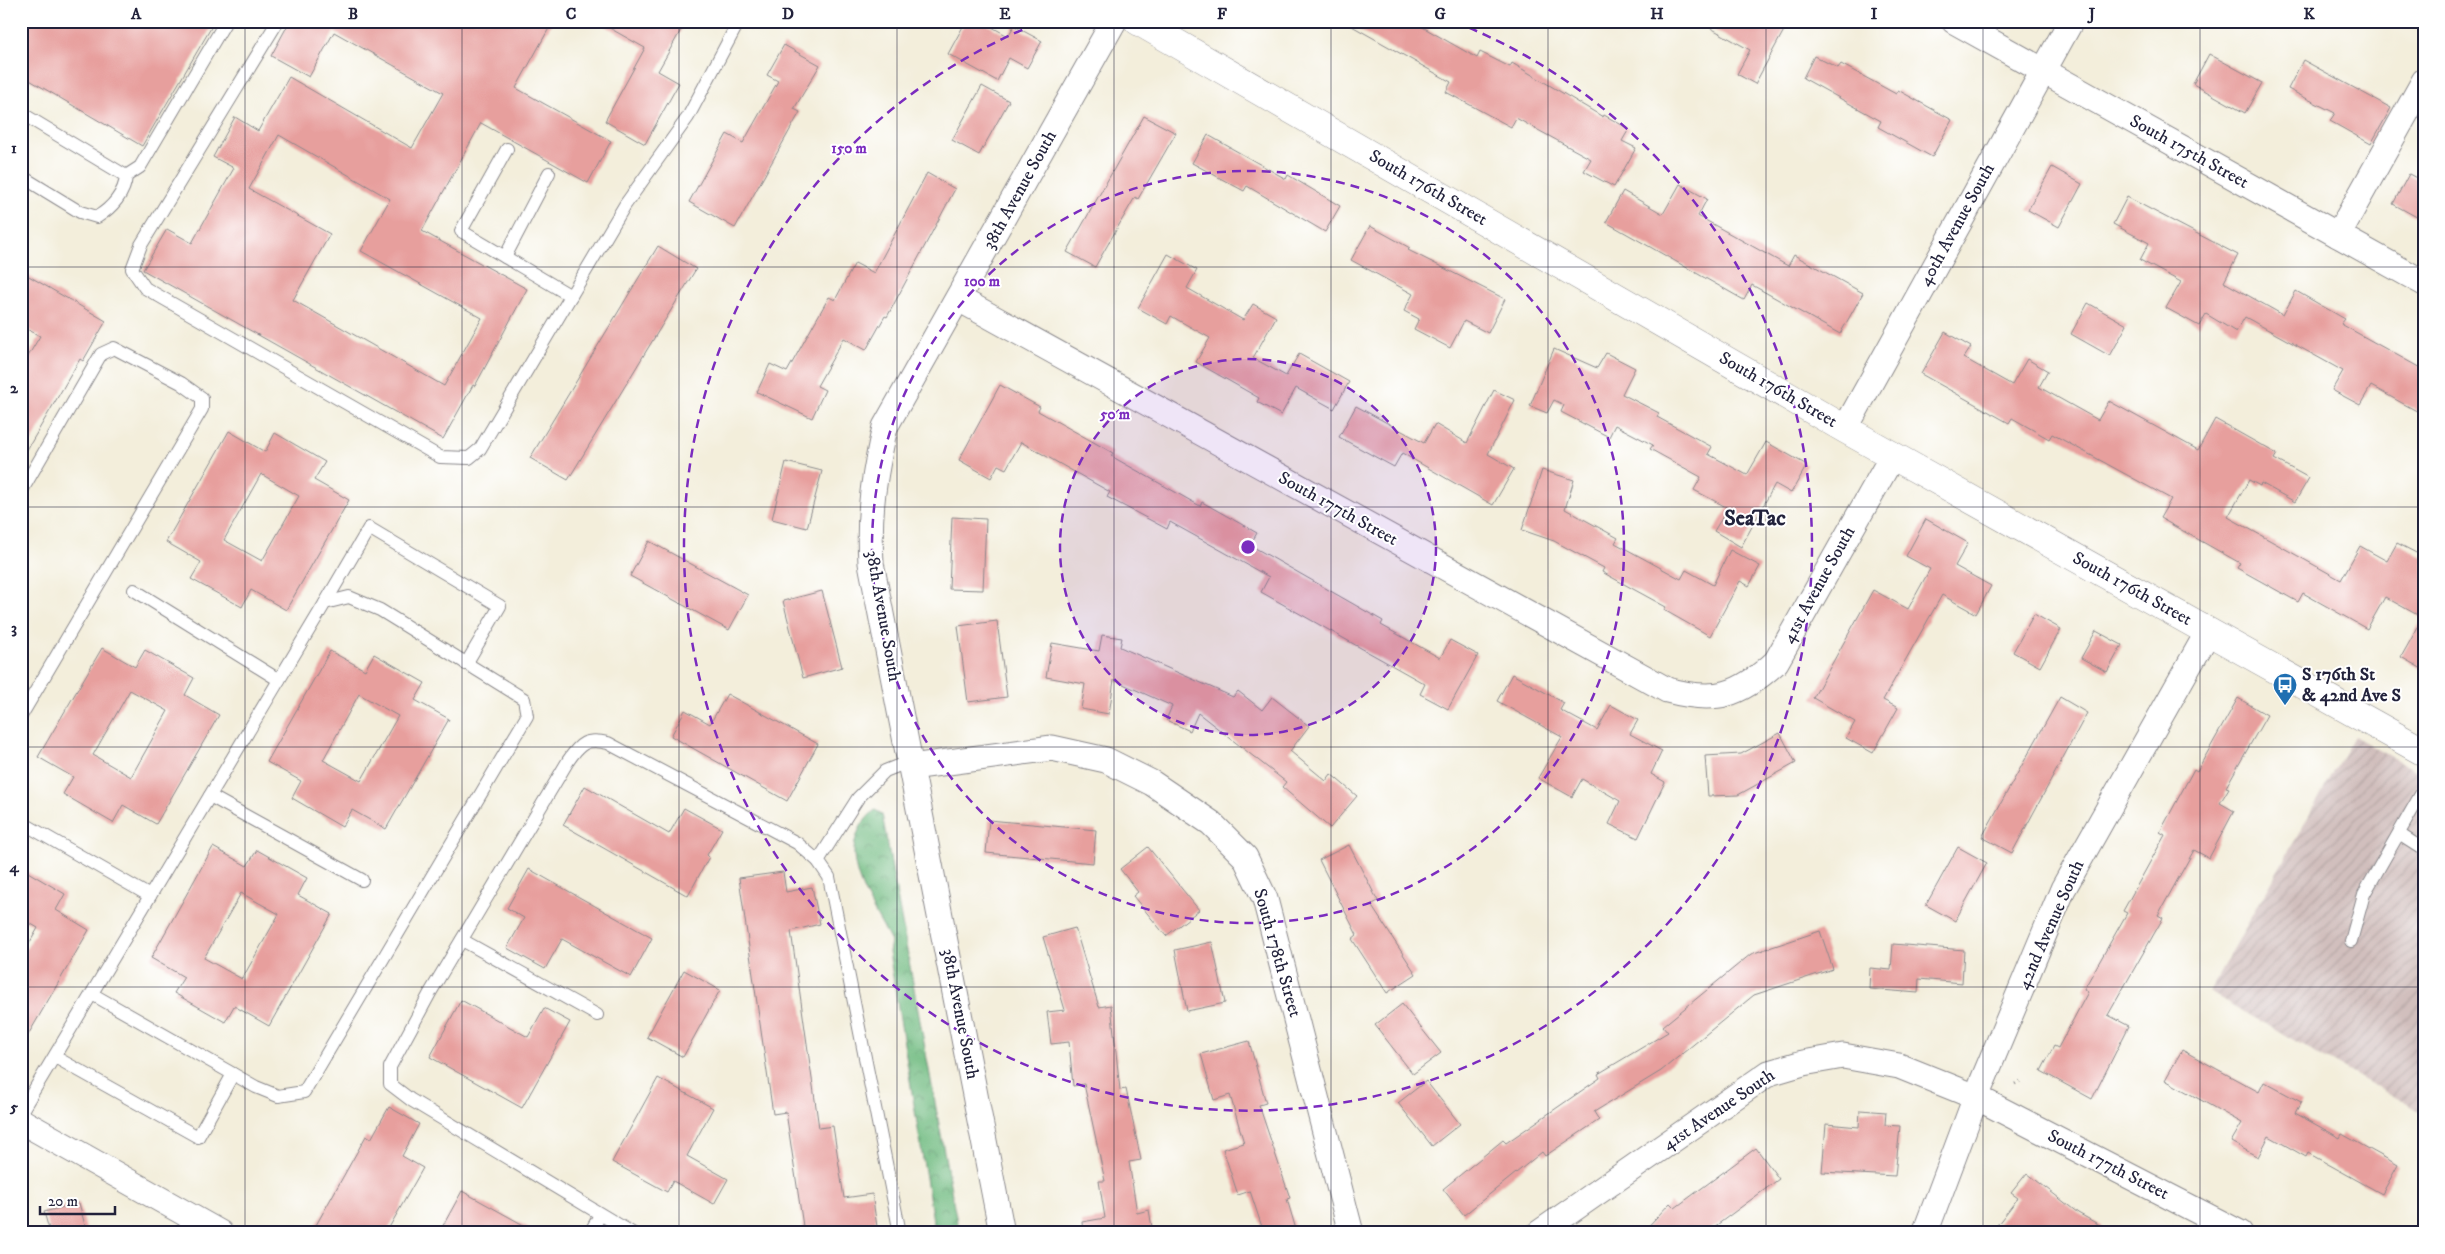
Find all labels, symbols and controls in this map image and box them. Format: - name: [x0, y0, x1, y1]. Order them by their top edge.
- text: A: [130, 4, 142, 24]
- text: B: [348, 4, 358, 24]
- text: C: [566, 4, 576, 24]
- text: D: [782, 4, 794, 24]
- text: E: [999, 4, 1011, 24]
- text: F: [1217, 4, 1227, 24]
- text: G: [1434, 4, 1446, 24]
- text: H: [1650, 4, 1664, 24]
- text: I: [1871, 4, 1878, 24]
- text: J: [2087, 4, 2096, 24]
- text: K: [2303, 4, 2315, 24]
- street label: South 175th Street: [2126, 110, 2253, 194]
- street label: 38th Avenue South: [978, 126, 1062, 253]
- text: 1: [11, 138, 17, 158]
- text: 150 m: [831, 139, 867, 158]
- street label: South 176th Street: [1365, 145, 1491, 231]
- street label: 40th Avenue South: [1914, 159, 2000, 290]
- text: 100 m: [964, 272, 1001, 291]
- street label: South 176th Street: [1715, 347, 1841, 433]
- text: 2: [10, 378, 19, 398]
- text: 50 m: [1099, 405, 1131, 424]
- street label: South 177th Street: [1274, 467, 1402, 551]
- district label: SeaTac: [1724, 505, 1786, 532]
- street label: 41st Avenue South: [1778, 522, 1861, 647]
- centre of rings: [1239, 538, 1257, 556]
- street label: South 176th Street: [2069, 547, 2196, 631]
- street label: 38th Avenue South: [861, 549, 905, 684]
- text: 3: [11, 618, 17, 638]
- place label: S 176th St & 42nd Ave S: [2302, 664, 2401, 707]
- bus stop icon: S 176th St & 42nd Ave S: [2272, 672, 2298, 706]
- street label: 42nd Avenue South: [2013, 856, 2090, 993]
- text: 4: [8, 857, 19, 877]
- street label: South 178th Street: [1248, 886, 1306, 1020]
- street label: 38th Avenue South: [937, 947, 984, 1082]
- street label: 41st Avenue South: [1659, 1064, 1780, 1156]
- text: 5: [9, 1097, 18, 1117]
- street label: South 177th Street: [2044, 1125, 2173, 1205]
- scale bar: [40, 1184, 115, 1216]
- text: 20 m: [48, 1192, 78, 1211]

